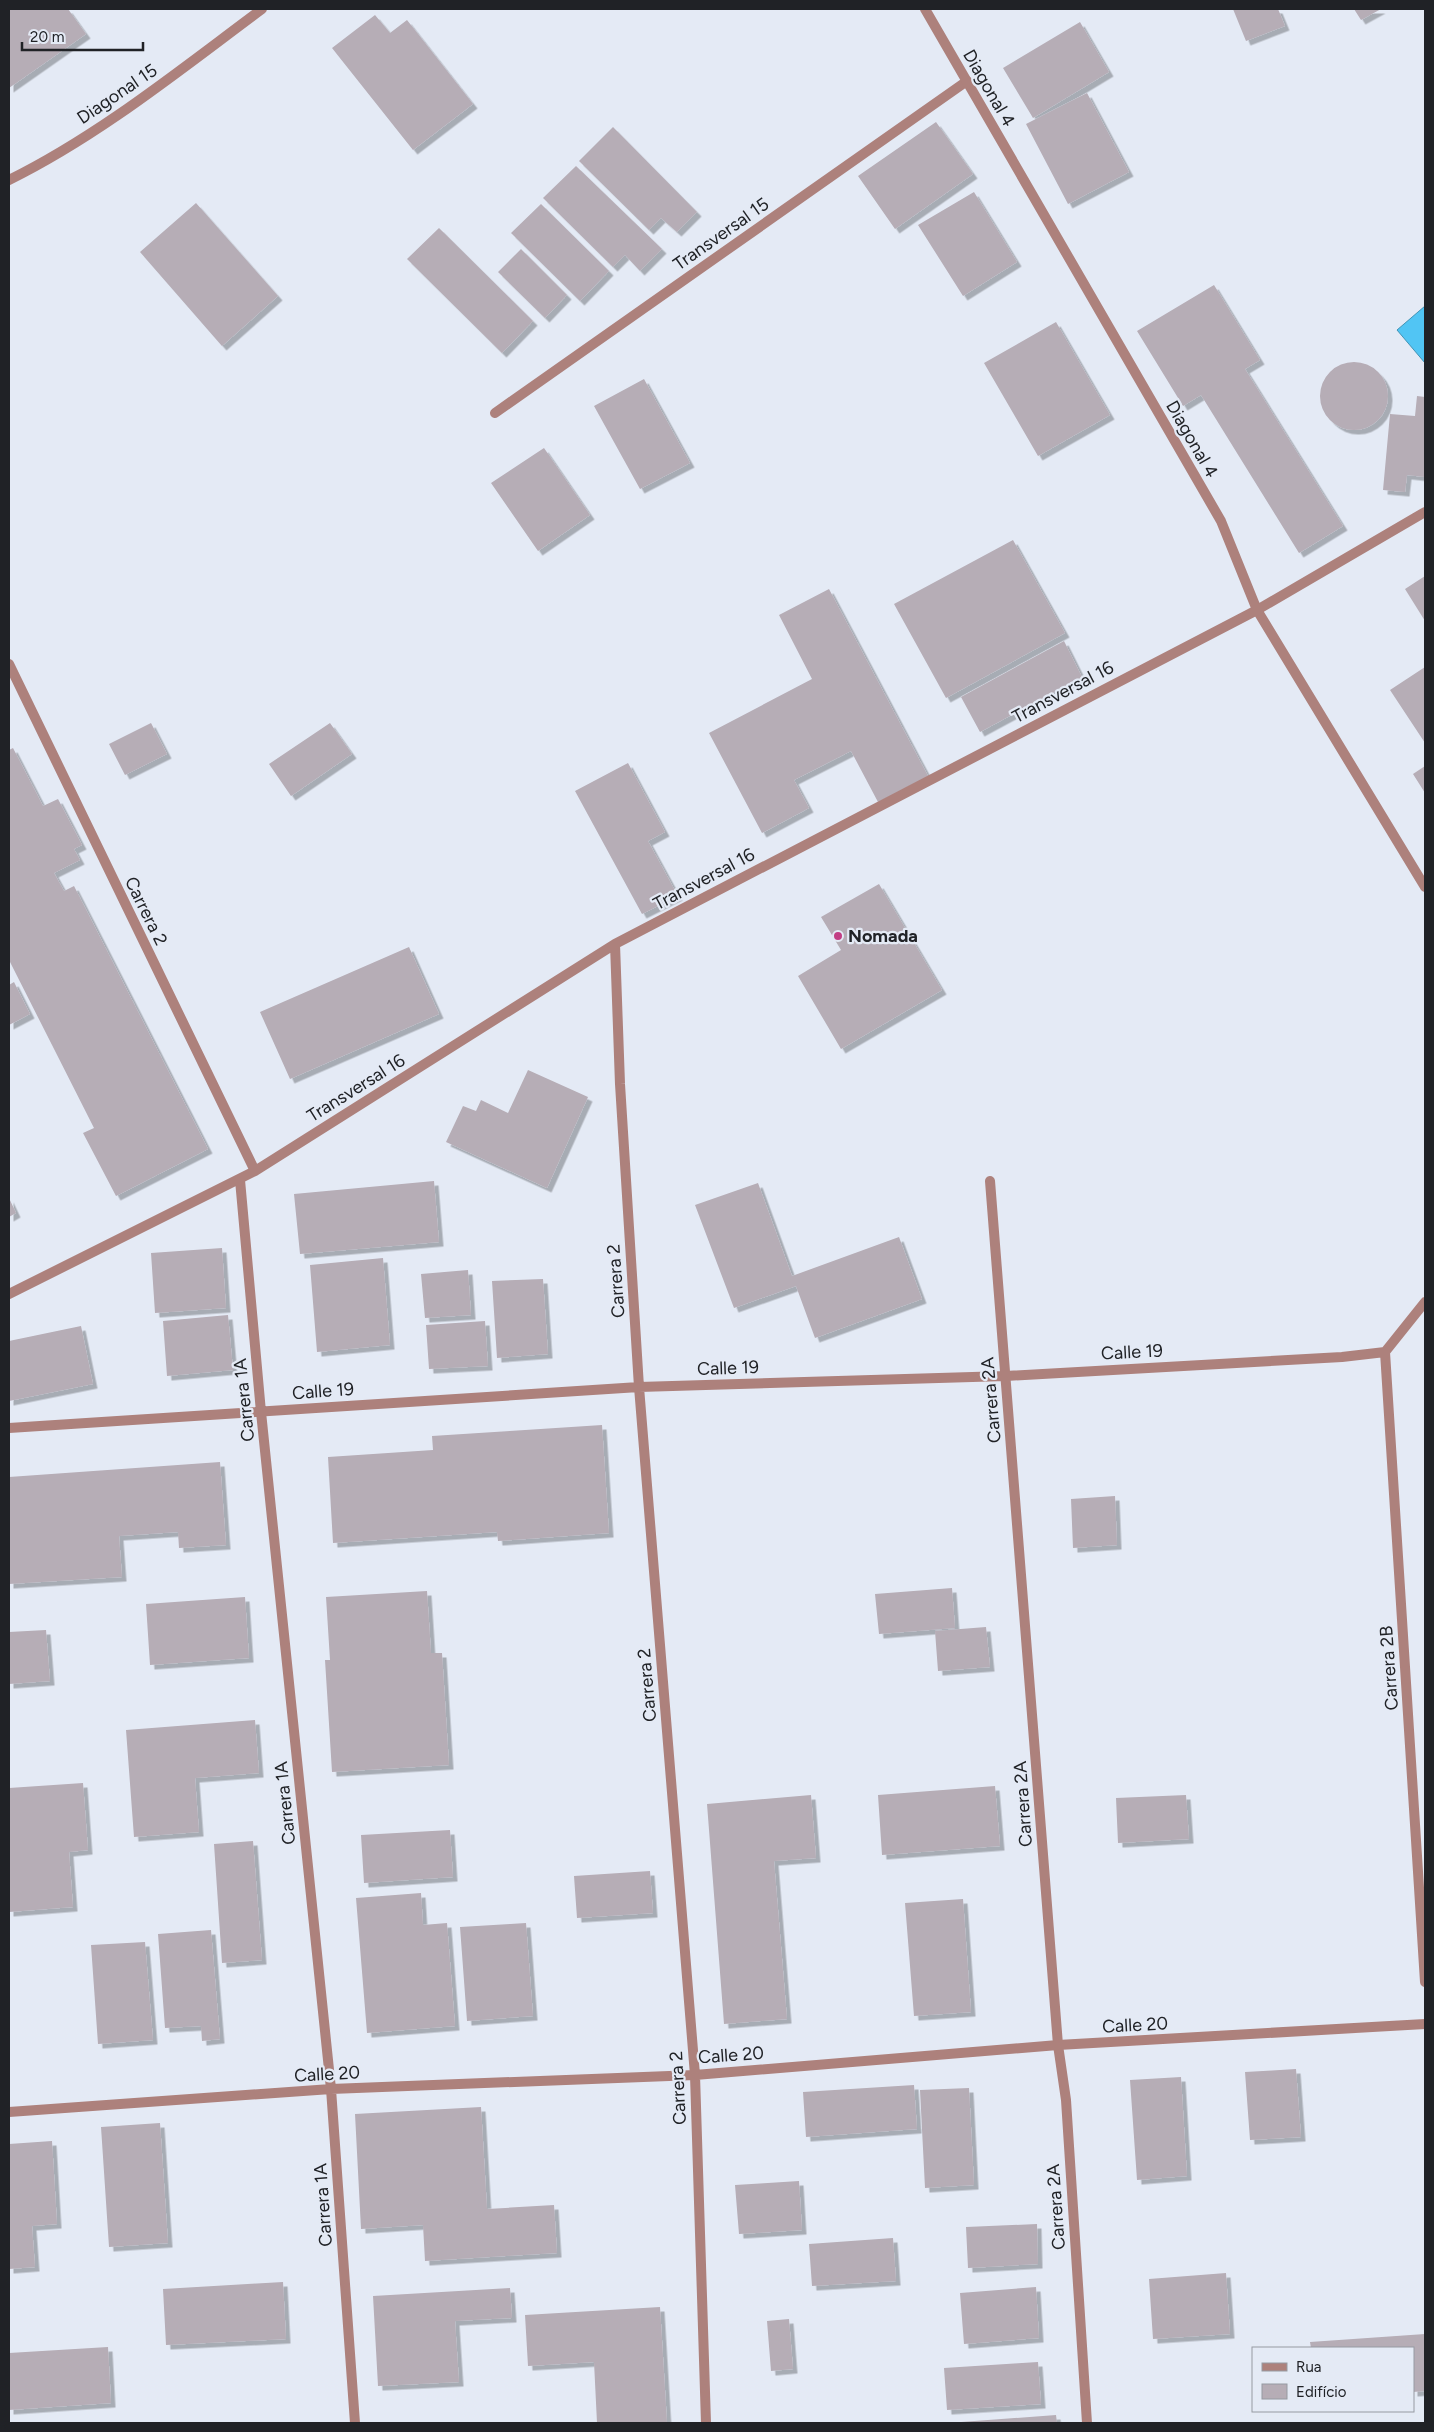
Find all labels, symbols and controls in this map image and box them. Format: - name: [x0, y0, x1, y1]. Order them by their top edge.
- scale bar: [22, 20, 144, 52]
- text: 20 m: [30, 28, 64, 46]
- street label: Diagonal 4: [958, 45, 1020, 131]
- street label: Diagonal 15: [73, 59, 161, 129]
- street label: Transversal 15: [669, 193, 773, 275]
- street label: Diagonal 4: [1161, 396, 1223, 482]
- street label: Transversal 16: [1009, 656, 1117, 728]
- street label: Transversal 16: [650, 843, 758, 915]
- street label: Carrera 2: [120, 873, 172, 949]
- place label: Nomada: [848, 925, 918, 947]
- marker: Nomada: [832, 930, 844, 942]
- street label: Transversal 16: [303, 1049, 409, 1127]
- street label: Carrera 2: [602, 1243, 630, 1319]
- street label: Calle 19: [1100, 1339, 1164, 1365]
- street label: Calle 19: [697, 1356, 759, 1380]
- street label: Carrera 2A: [976, 1356, 1006, 1444]
- street label: Carrera 1A: [229, 1357, 259, 1443]
- street label: Calle 19: [291, 1378, 355, 1404]
- street label: Carrera 2B: [1375, 1625, 1403, 1711]
- street label: Carrera 2: [633, 1647, 661, 1723]
- street label: Carrera 1A: [270, 1760, 300, 1846]
- street label: Carrera 2A: [1009, 1760, 1037, 1848]
- street label: Calle 20: [1101, 2012, 1169, 2038]
- street label: Calle 20: [697, 2042, 765, 2068]
- street label: Carrera 2: [665, 2051, 691, 2125]
- street label: Calle 20: [293, 2061, 361, 2087]
- street label: Carrera 1A: [309, 2163, 337, 2247]
- street label: Carrera 2A: [1042, 2163, 1070, 2251]
- legend: [1252, 2347, 1414, 2412]
- text: Rua: [1296, 2358, 1321, 2376]
- text: Edifício: [1296, 2383, 1347, 2401]

